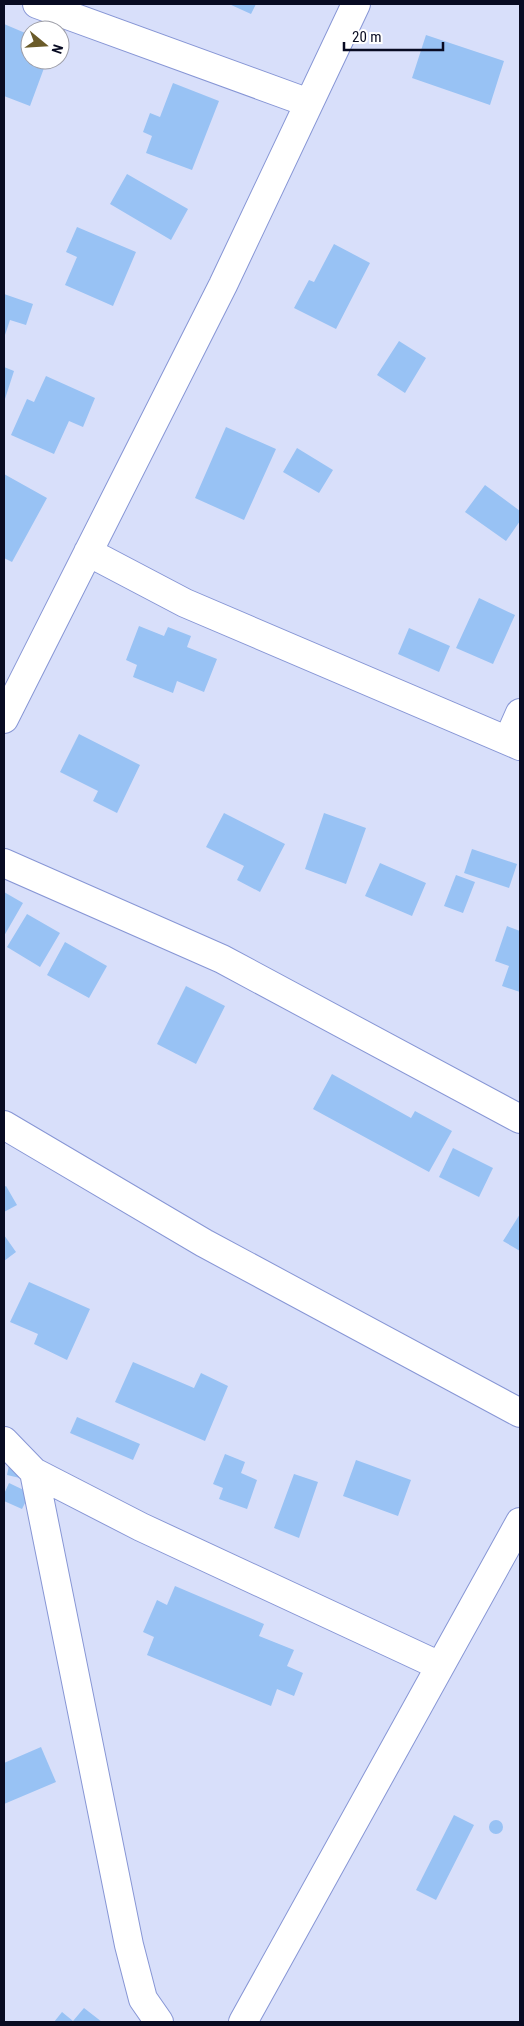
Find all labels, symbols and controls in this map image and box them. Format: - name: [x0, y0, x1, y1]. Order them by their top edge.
- north arrow: [20, 20, 70, 70]
- scale bar: [344, 20, 443, 52]
- text: 20 m: [352, 28, 382, 46]
- text: N: [48, 42, 66, 56]

